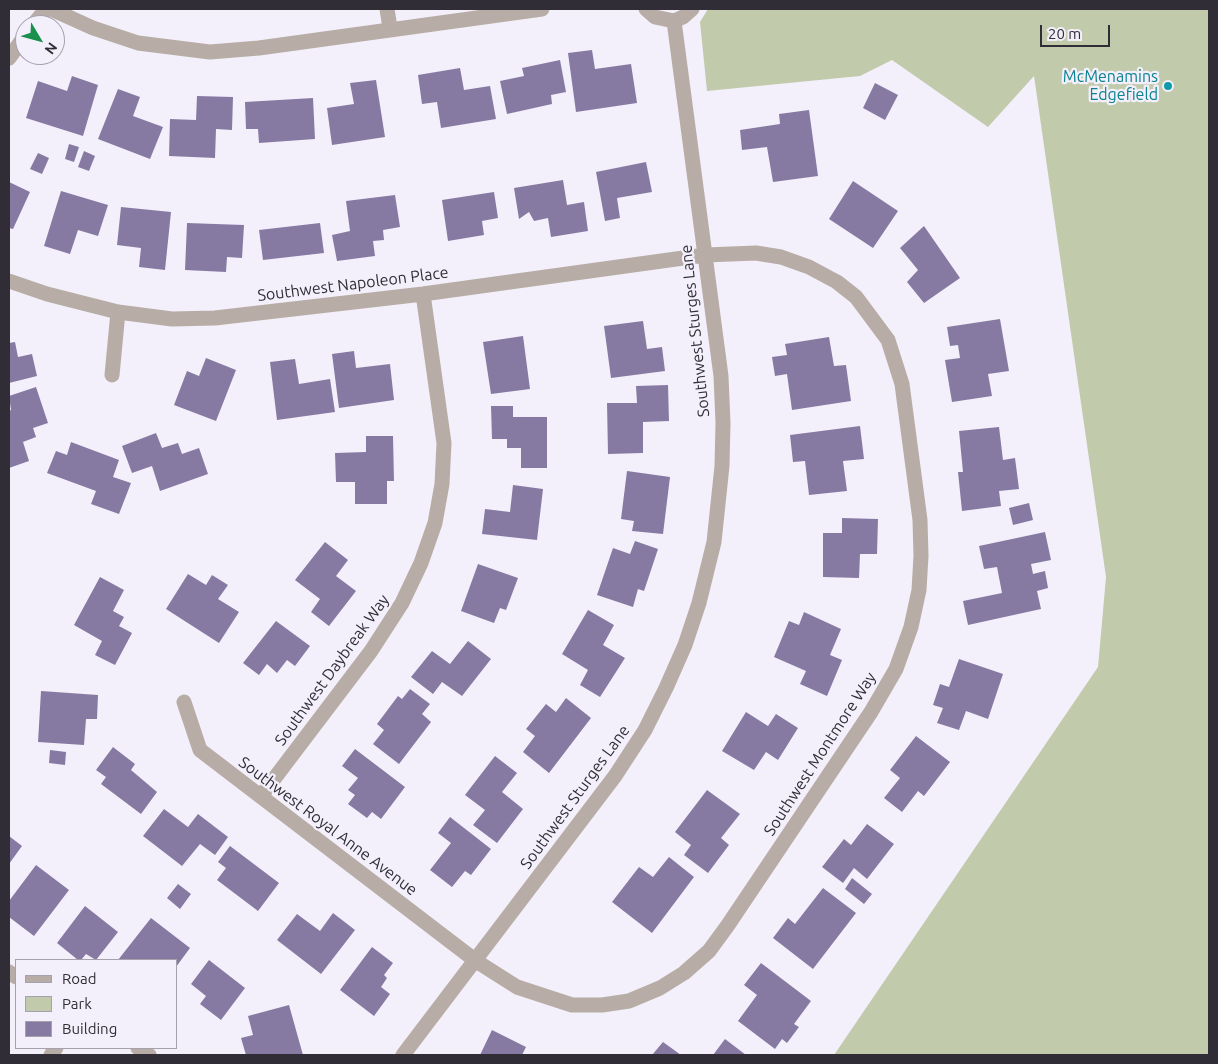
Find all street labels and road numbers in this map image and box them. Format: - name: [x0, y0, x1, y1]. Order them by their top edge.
- street label: Southwest Sturges Lane: [676, 244, 714, 418]
- street label: Southwest Napoleon Place: [256, 263, 450, 305]
- street label: Southwest Daybreak Way: [271, 591, 393, 749]
- street label: Southwest Montmore Way: [760, 669, 880, 839]
- street label: Southwest Sturges Lane: [516, 721, 634, 873]
- street label: Southwest Royal Anne Avenue: [235, 753, 421, 899]

